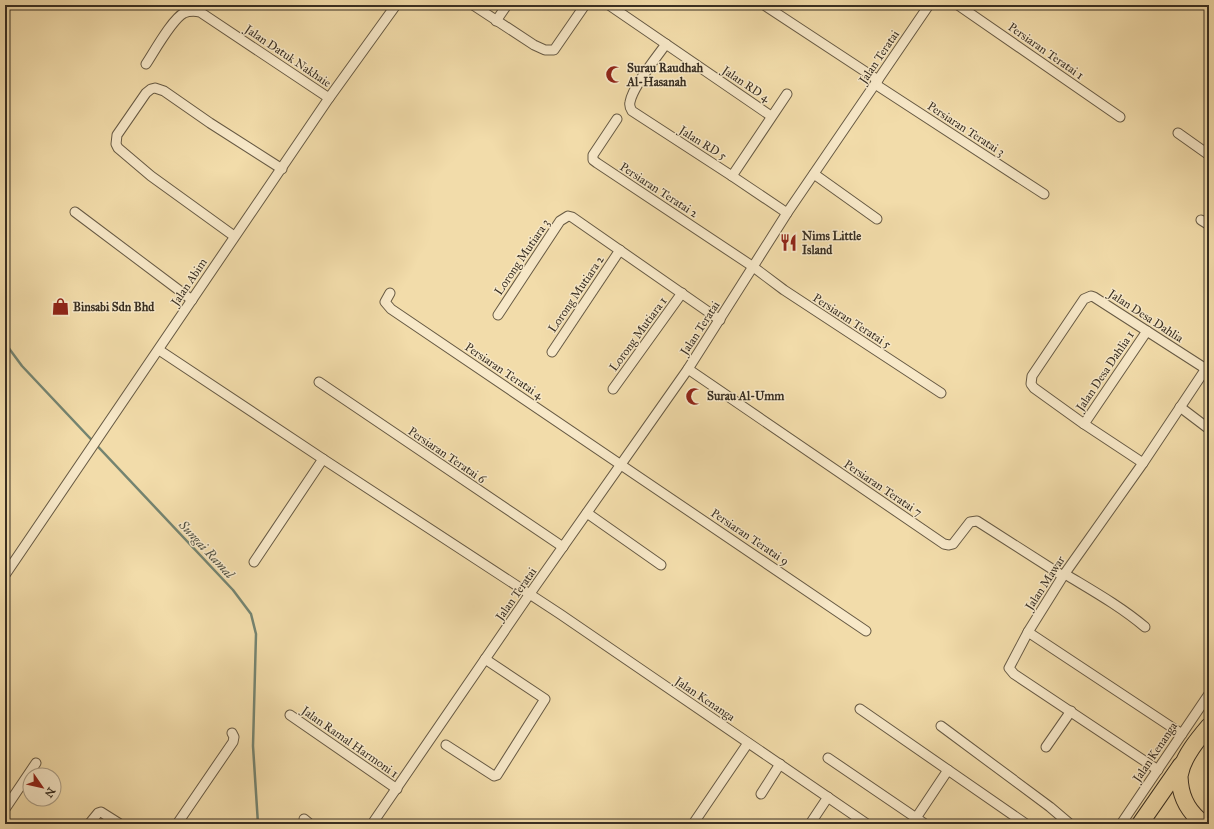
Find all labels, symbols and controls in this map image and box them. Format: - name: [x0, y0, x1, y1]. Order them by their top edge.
- street label: Persiaran Teratai 1: [1005, 20, 1087, 82]
- street label: Jalan Datuk Nakhaie: [240, 21, 334, 91]
- street label: Jalan Teratai: [855, 27, 903, 89]
- place label: Surau Raudhah Al-Hasanah: [626, 61, 704, 89]
- street label: Jalan RD 4: [717, 62, 773, 106]
- mosque icon: Surau Raudhah Al-Hasanah: [604, 65, 624, 85]
- street label: Persiaran Teratai 3: [925, 99, 1007, 159]
- street label: Jalan RD 5: [675, 122, 730, 164]
- street label: Persiaran Teratai 2: [617, 160, 701, 221]
- street label: Lorong Mutiara 3: [491, 216, 553, 298]
- place label: Nims Little Island: [802, 229, 861, 257]
- restaurant icon: Nims Little Island: [779, 233, 799, 253]
- street label: Lorong Mutiara 2: [545, 253, 608, 336]
- street label: Jalan Abim: [167, 256, 211, 311]
- street label: Jalan Desa Dahlia: [1104, 286, 1187, 347]
- street label: Persiaran Teratai 5: [810, 291, 894, 352]
- street label: Lorong Mutiara 1: [606, 294, 671, 374]
- shop icon: Binsabi Sdn Bhd: [50, 297, 70, 317]
- street label: Jalan Teratai: [676, 298, 724, 360]
- place label: Binsabi Sdn Bhd: [73, 300, 155, 314]
- street label: Jalan Desa Dahlia 1: [1072, 328, 1138, 416]
- street label: Persiaran Teratai 4: [462, 340, 546, 402]
- mosque icon: Surau Al-Umm: [684, 386, 704, 406]
- place label: Surau Al-Umm: [707, 389, 785, 403]
- street label: Persiaran Teratai 6: [406, 424, 489, 487]
- street label: Persiaran Teratai 7: [841, 457, 925, 519]
- street label: Persiaran Teratai 9: [708, 506, 792, 568]
- water label: Sungai Ramal: [175, 517, 238, 583]
- street label: Jalan Mawar: [1021, 553, 1069, 615]
- street label: Jalan Teratai: [491, 564, 541, 625]
- street label: Jalan Kenanga: [670, 673, 738, 725]
- street label: Jalan Ramal Harmoni 1: [297, 702, 401, 782]
- street label: Jalan Kenanga: [1129, 719, 1181, 787]
- north arrow: [22, 767, 62, 807]
- text: N: [42, 785, 58, 800]

